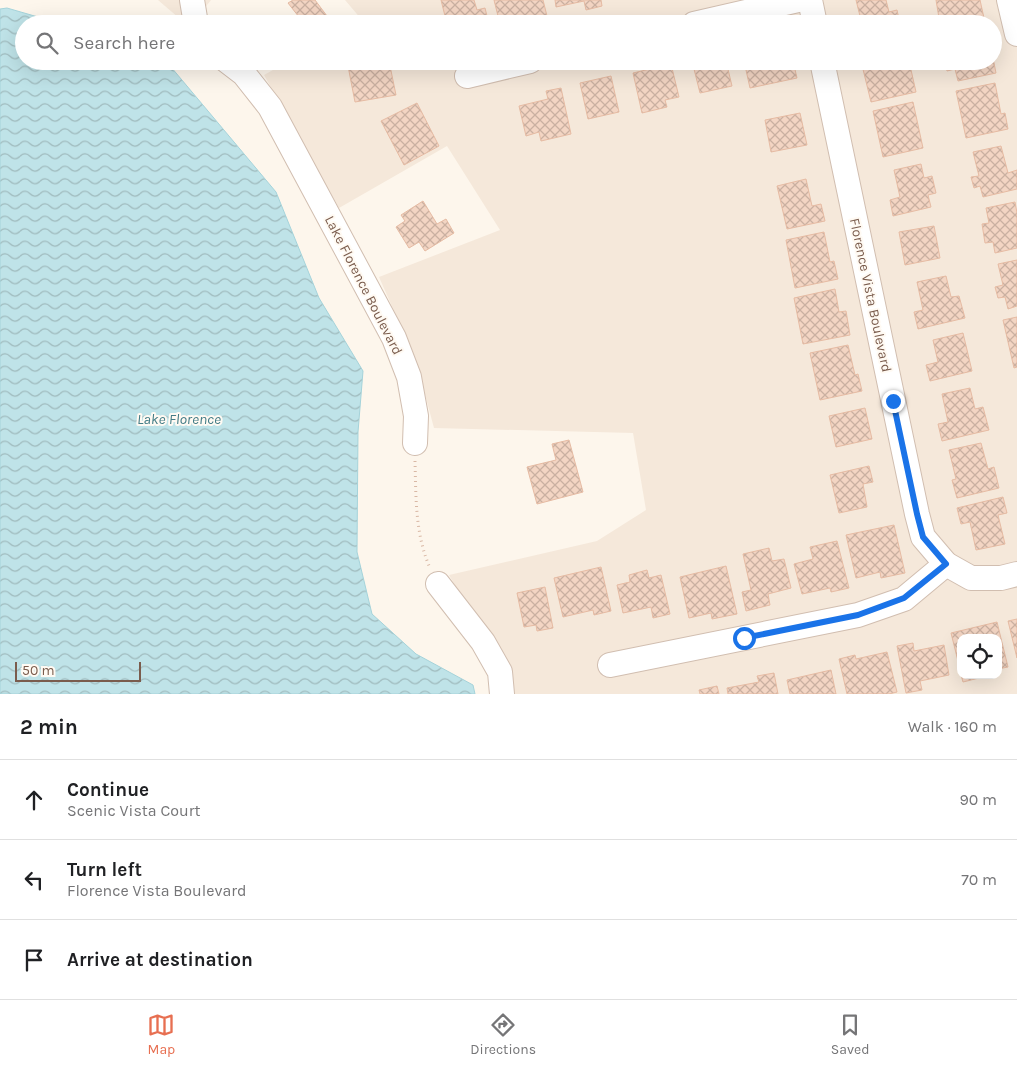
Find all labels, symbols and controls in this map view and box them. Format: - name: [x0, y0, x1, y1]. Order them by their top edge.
- search box: [15, 15, 1002, 70]
- icon: search: [33, 29, 61, 57]
- text: Search here: [73, 32, 175, 54]
- street label: Lake Florence Boulevard: [321, 213, 406, 358]
- street label: Florence Vista Boulevard: [846, 217, 895, 374]
- route end: [882, 390, 905, 413]
- water label: Lake Florence: [137, 410, 221, 428]
- route start: [733, 627, 756, 650]
- map controls: [957, 634, 1002, 679]
- button: locate: [957, 634, 1002, 679]
- scale bar: [15, 659, 141, 682]
- text: 50 m: [22, 662, 55, 679]
- text: 2 min: [20, 715, 78, 739]
- text: Walk · 160 m: [908, 717, 997, 736]
- text: Continue: [67, 779, 149, 801]
- icon: ahead: [20, 786, 48, 814]
- text: 90 m: [959, 790, 997, 809]
- text: Scenic Vista Court: [67, 801, 200, 820]
- text: Turn left: [67, 859, 142, 881]
- icon: left: [20, 866, 48, 894]
- text: 70 m: [961, 870, 997, 889]
- text: Florence Vista Boulevard: [67, 881, 247, 900]
- icon: arrive: [20, 946, 48, 974]
- text: Arrive at destination: [67, 949, 253, 971]
- tab: Map: [147, 1011, 175, 1058]
- tab: Directions: [470, 1011, 536, 1058]
- tab: Saved: [831, 1011, 870, 1058]

